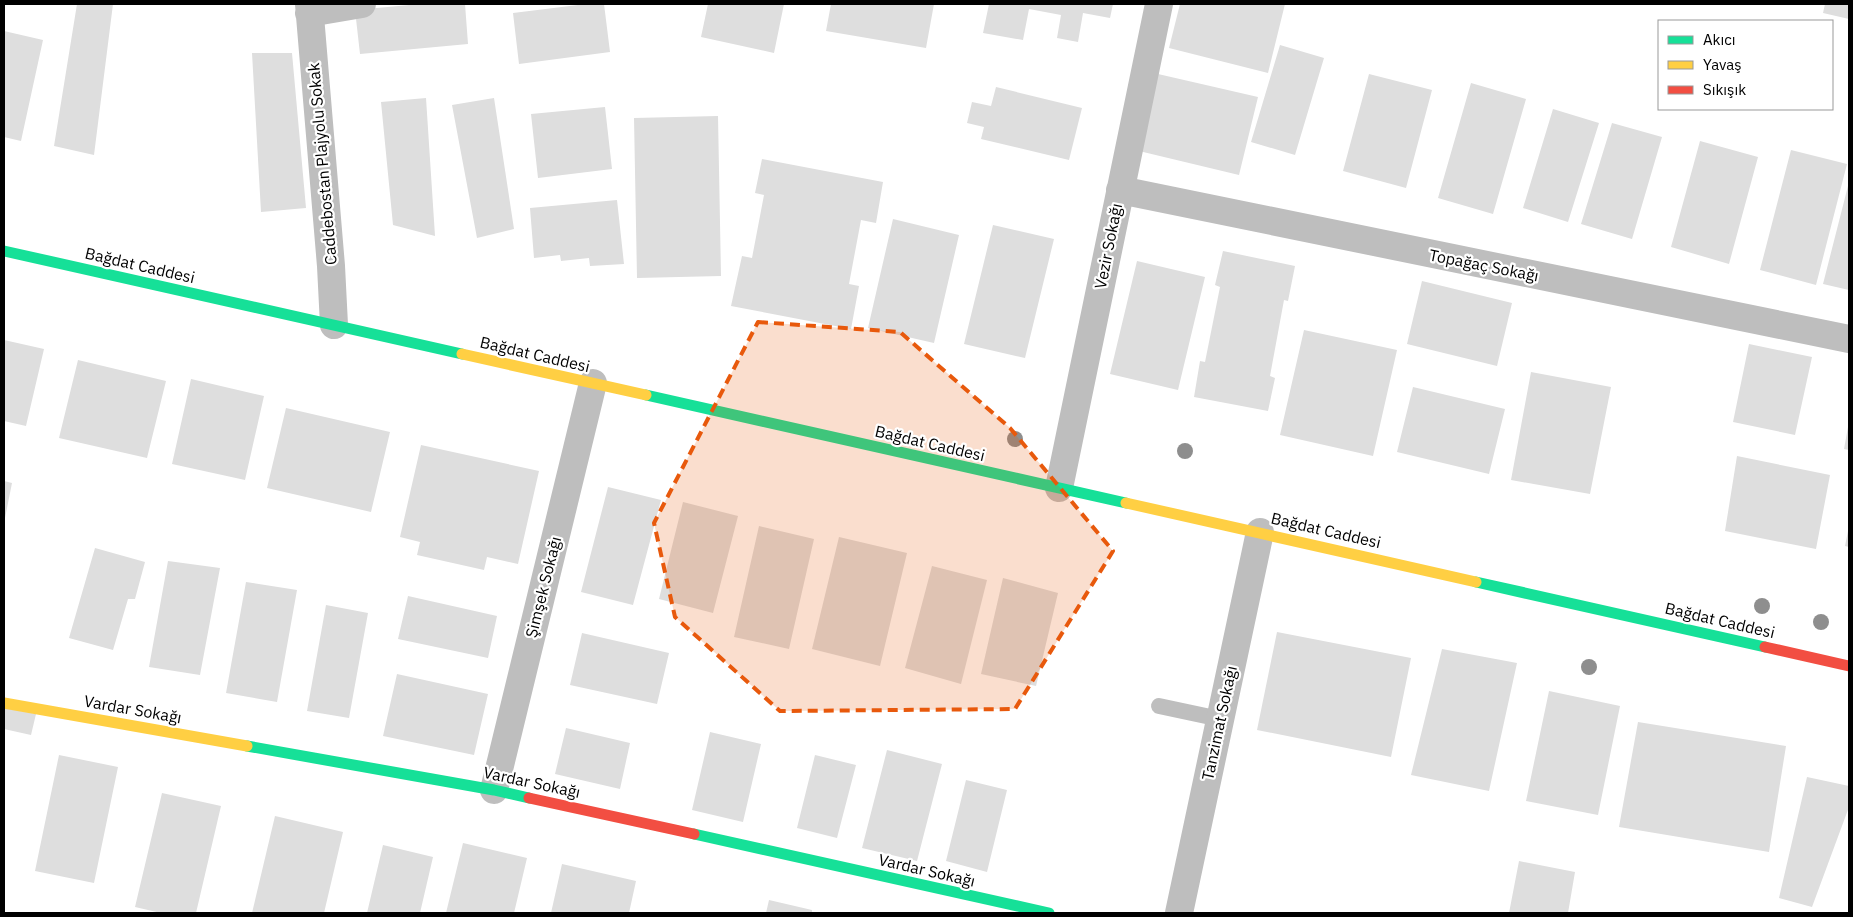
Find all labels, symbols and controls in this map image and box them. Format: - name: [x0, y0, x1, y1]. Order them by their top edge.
- legend: [1658, 20, 1833, 110]
- text: Akıcı: [1703, 30, 1736, 49]
- text: Yavaş: [1703, 55, 1742, 74]
- street label: Caddebostan Plajyolu Sokak: [303, 61, 341, 266]
- text: Sıkışık: [1703, 80, 1746, 99]
- street label: Vezir Sokağı: [1090, 202, 1126, 290]
- street label: Bağdat Caddesi: [83, 243, 197, 287]
- street label: Topağaç Sokağı: [1427, 245, 1541, 285]
- street label: Bağdat Caddesi: [478, 332, 592, 376]
- street label: Bağdat Caddesi: [873, 421, 987, 465]
- street label: Bağdat Caddesi: [1269, 508, 1383, 552]
- street label: Şimşek Sokağı: [521, 534, 565, 640]
- street label: Bağdat Caddesi: [1663, 598, 1777, 642]
- street label: Tanzimat Sokağı: [1197, 664, 1241, 782]
- street label: Vardar Sokağı: [83, 691, 183, 727]
- street label: Vardar Sokağı: [482, 762, 582, 802]
- street label: Vardar Sokağı: [877, 849, 977, 891]

